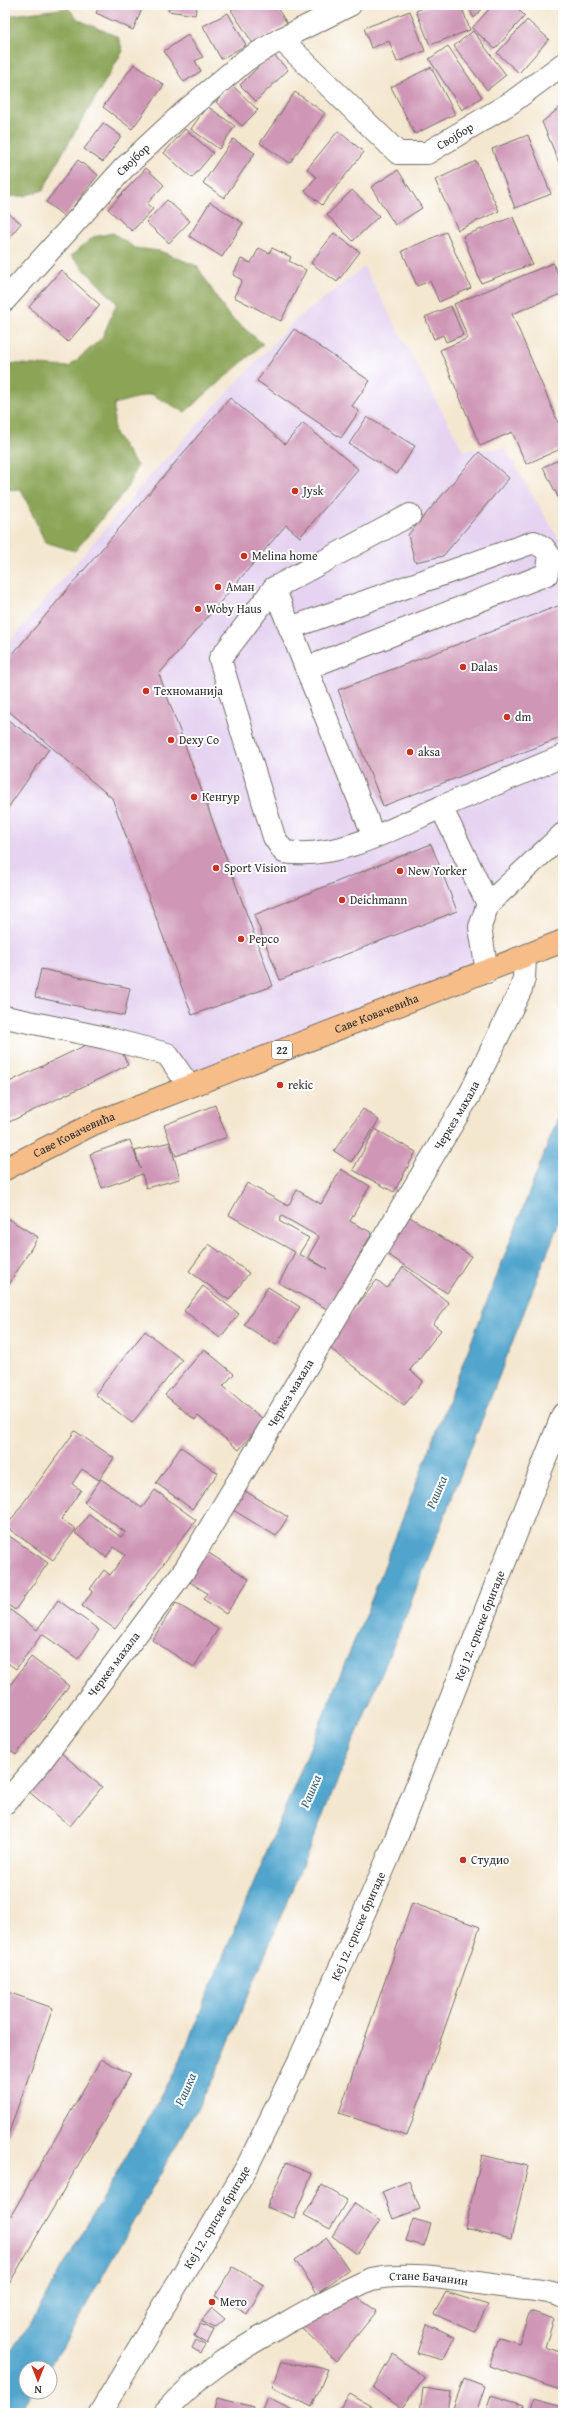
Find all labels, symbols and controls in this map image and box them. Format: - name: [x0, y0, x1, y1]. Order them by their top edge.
- street label: Својбор: [433, 118, 477, 153]
- street label: Својбор: [112, 139, 154, 179]
- place label: Jysk: [301, 482, 325, 499]
- marker: Jysk: [290, 486, 300, 496]
- place label: Melina home: [252, 547, 318, 564]
- marker: Melina home: [239, 551, 249, 561]
- place label: Аман: [226, 578, 255, 595]
- marker: Аман: [213, 582, 223, 592]
- place label: Woby Haus: [206, 600, 262, 617]
- marker: Woby Haus: [193, 604, 203, 614]
- place label: Dalas: [471, 658, 498, 675]
- marker: Dalas: [458, 662, 468, 672]
- place label: Техноманија: [154, 682, 223, 699]
- marker: Техноманија: [141, 686, 151, 696]
- place label: dm: [515, 708, 531, 725]
- marker: dm: [502, 712, 512, 722]
- place label: Dexy Co: [179, 731, 219, 748]
- marker: Dexy Co: [166, 735, 176, 745]
- place label: aksa: [418, 743, 441, 760]
- marker: aksa: [405, 747, 415, 757]
- place label: Кенгур: [202, 788, 240, 805]
- marker: Кенгур: [189, 792, 199, 802]
- place label: Sport Vision: [224, 859, 287, 876]
- place label: New Yorker: [408, 862, 467, 879]
- marker: Sport Vision: [211, 863, 221, 873]
- marker: New Yorker: [395, 866, 405, 876]
- place label: Deichmann: [350, 891, 407, 908]
- marker: Deichmann: [337, 895, 347, 905]
- place label: Pepco: [249, 930, 279, 947]
- marker: Pepco: [236, 934, 246, 944]
- street label: Саве Ковачевића: [332, 989, 421, 1037]
- road number: 22: [272, 1041, 292, 1059]
- place label: rekic: [288, 1076, 314, 1093]
- street label: Черкез махала: [429, 1078, 483, 1153]
- marker: rekic: [275, 1080, 285, 1090]
- street label: Саве Ковачевића: [30, 1107, 117, 1161]
- street label: Черкез махала: [263, 1355, 317, 1431]
- water label: Рашка: [421, 1473, 452, 1513]
- street label: Кеј 12. српске бригаде: [450, 1568, 509, 1683]
- street label: Черкез махала: [83, 1628, 143, 1701]
- water label: Рашка: [295, 1772, 326, 1812]
- place label: Студио: [471, 1851, 509, 1868]
- marker: Студио: [458, 1855, 468, 1865]
- street label: Кеј 12. српске бригаде: [326, 1868, 389, 1983]
- water label: Рашка: [169, 2070, 201, 2110]
- street label: Кеј 12. српске бригаде: [179, 2162, 254, 2272]
- street label: Стане Бачанин: [389, 2267, 469, 2289]
- place label: Мето: [220, 2293, 247, 2310]
- marker: Мето: [207, 2297, 217, 2307]
- north arrow: [18, 2360, 58, 2400]
- text: N: [34, 2382, 42, 2398]

